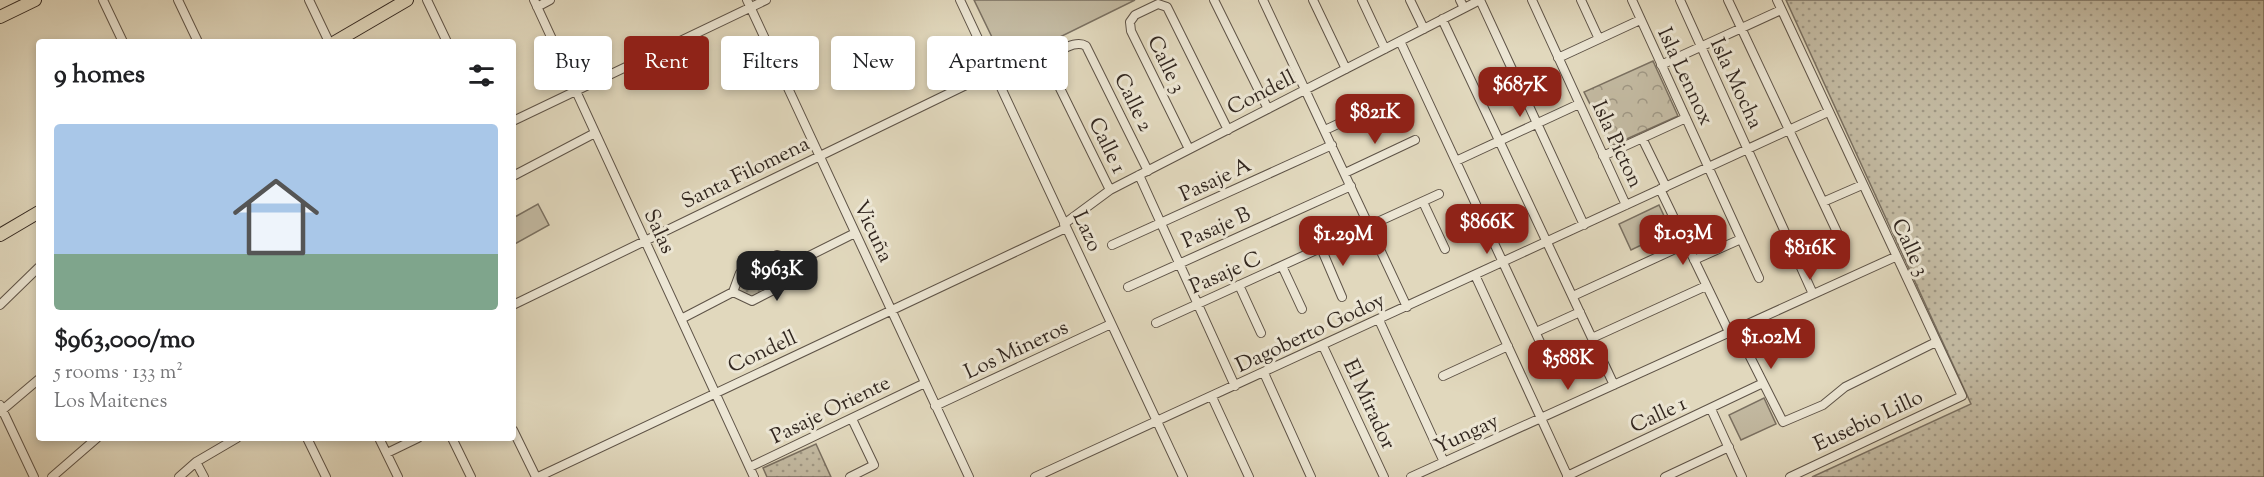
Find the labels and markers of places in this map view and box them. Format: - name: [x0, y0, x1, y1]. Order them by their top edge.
- pin: $687K: [1478, 67, 1562, 118]
- pin: $821K: [1333, 94, 1417, 145]
- pin: $866K: [1445, 204, 1529, 255]
- pin: $1.03M: [1634, 215, 1732, 266]
- pin: $1.29M: [1294, 216, 1392, 267]
- pin: $816K: [1768, 230, 1852, 281]
- pin: $963K: [735, 251, 819, 302]
- pin: $1.02M: [1722, 319, 1820, 370]
- pin: $588K: [1526, 340, 1610, 391]

